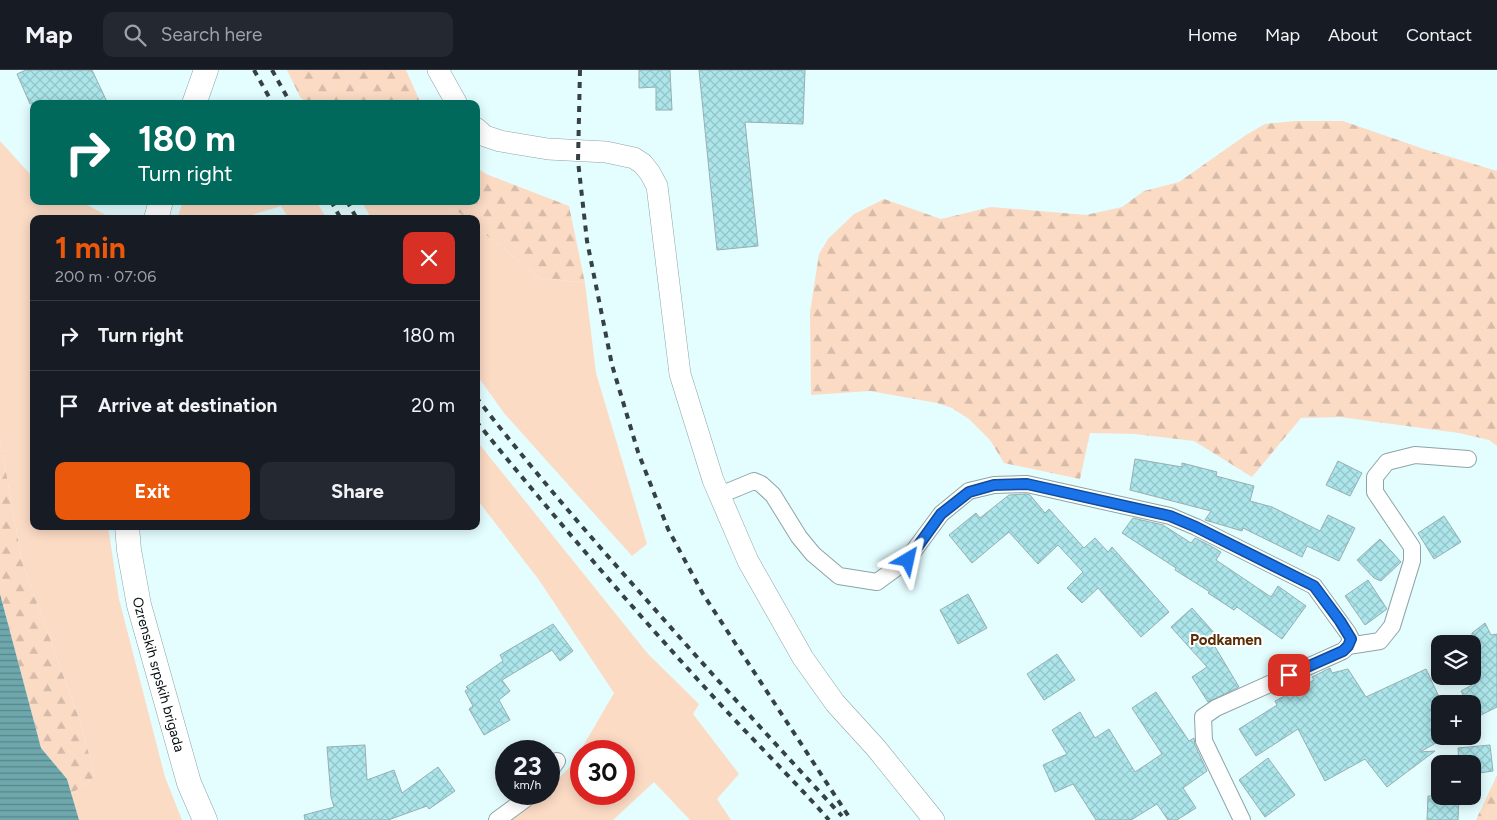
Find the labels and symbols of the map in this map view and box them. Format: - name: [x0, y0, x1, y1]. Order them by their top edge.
- position arrow: [881, 533, 933, 585]
- street label: Ozrenskih srpskih brigada: [129, 596, 188, 754]
- district label: Podkamen: [1190, 631, 1262, 649]
- pin: [1268, 654, 1310, 696]
- speed limit sign: 30: [570, 740, 635, 805]

